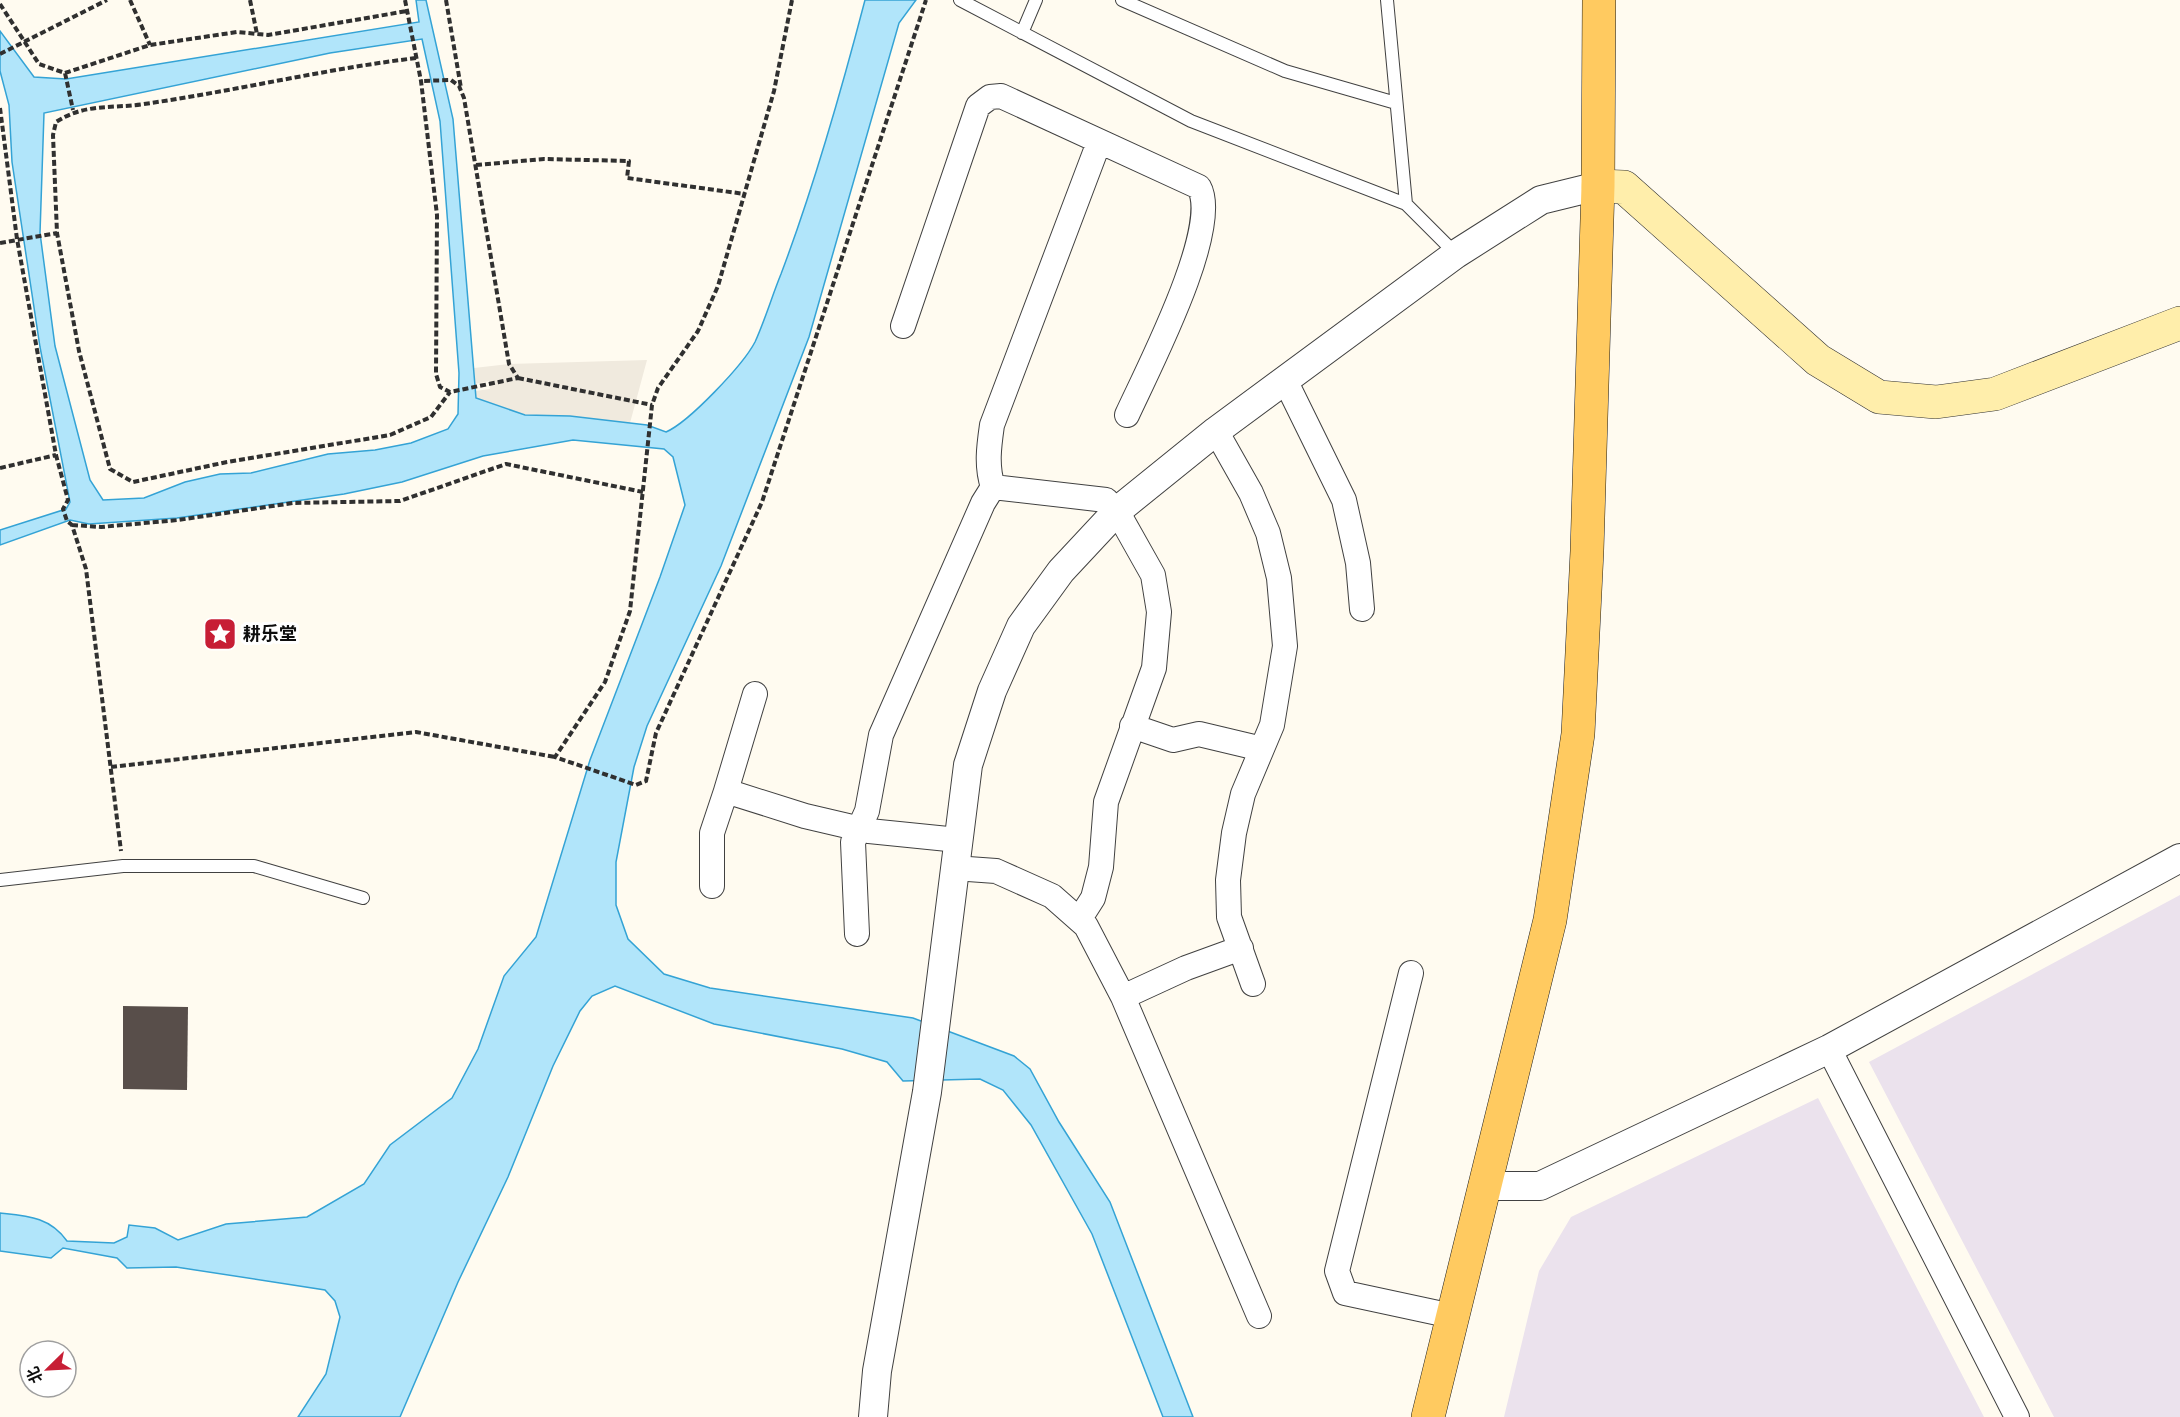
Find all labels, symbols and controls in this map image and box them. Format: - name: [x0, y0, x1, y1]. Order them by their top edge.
- place icon: 耕乐堂: [202, 616, 238, 652]
- place label: 耕乐堂: [243, 621, 297, 645]
- north arrow: [18, 1339, 78, 1399]
- text: 北: [21, 1363, 48, 1387]

